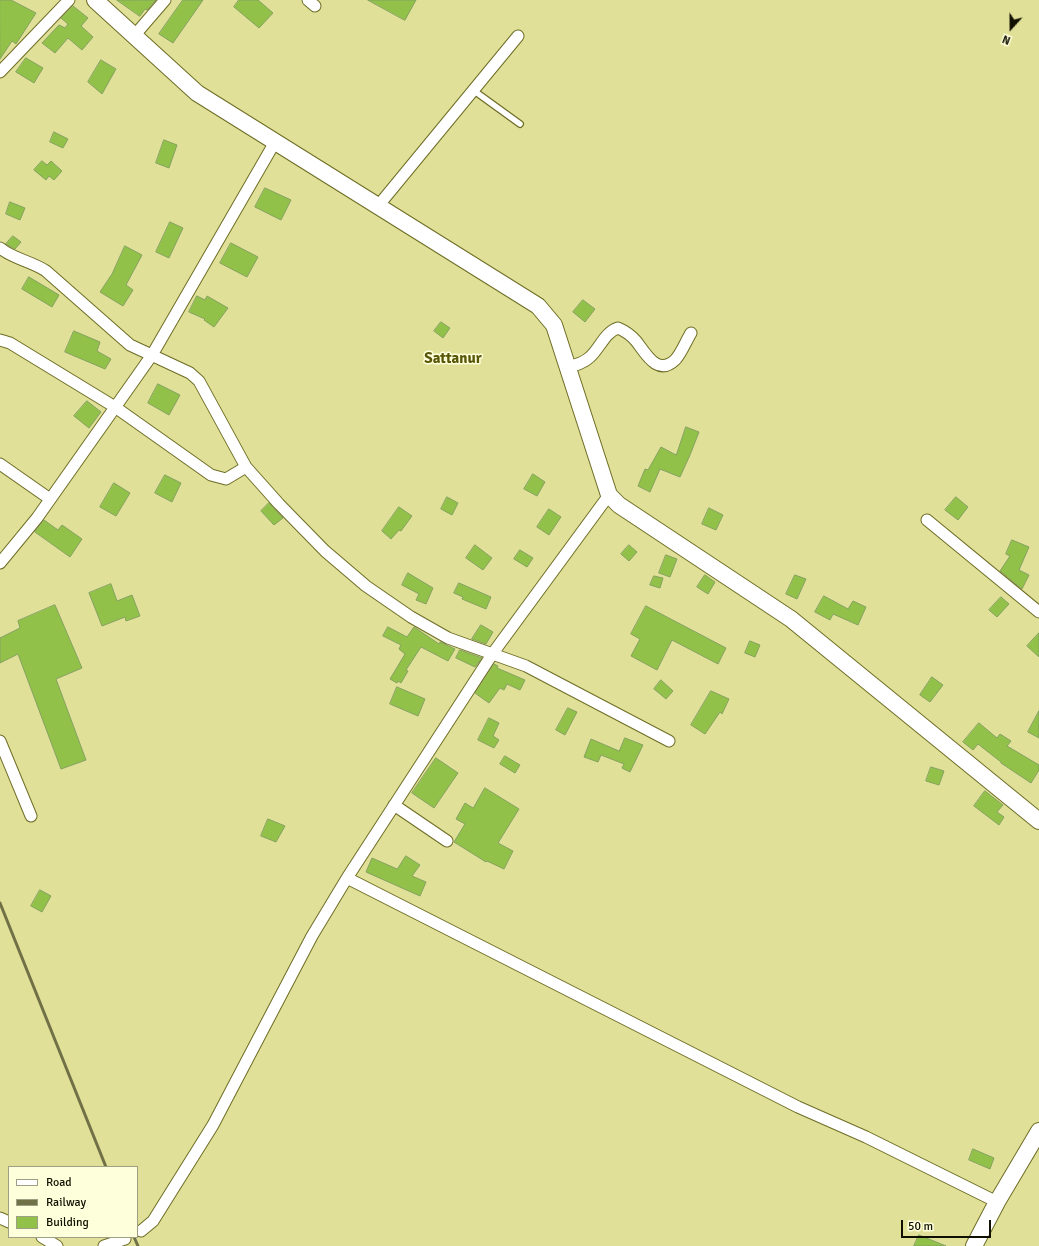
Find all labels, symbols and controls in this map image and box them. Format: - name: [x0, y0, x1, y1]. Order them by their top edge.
- north arrow: [991, 8, 1031, 48]
- text: N: [1001, 32, 1012, 47]
- district label: Sattanur: [424, 350, 482, 368]
- legend: [8, 1166, 138, 1238]
- text: Road: [46, 1175, 72, 1190]
- text: Railway: [46, 1195, 86, 1210]
- scale bar: [903, 1212, 993, 1238]
- text: Building: [46, 1215, 89, 1230]
- text: 50 m: [908, 1219, 933, 1234]

